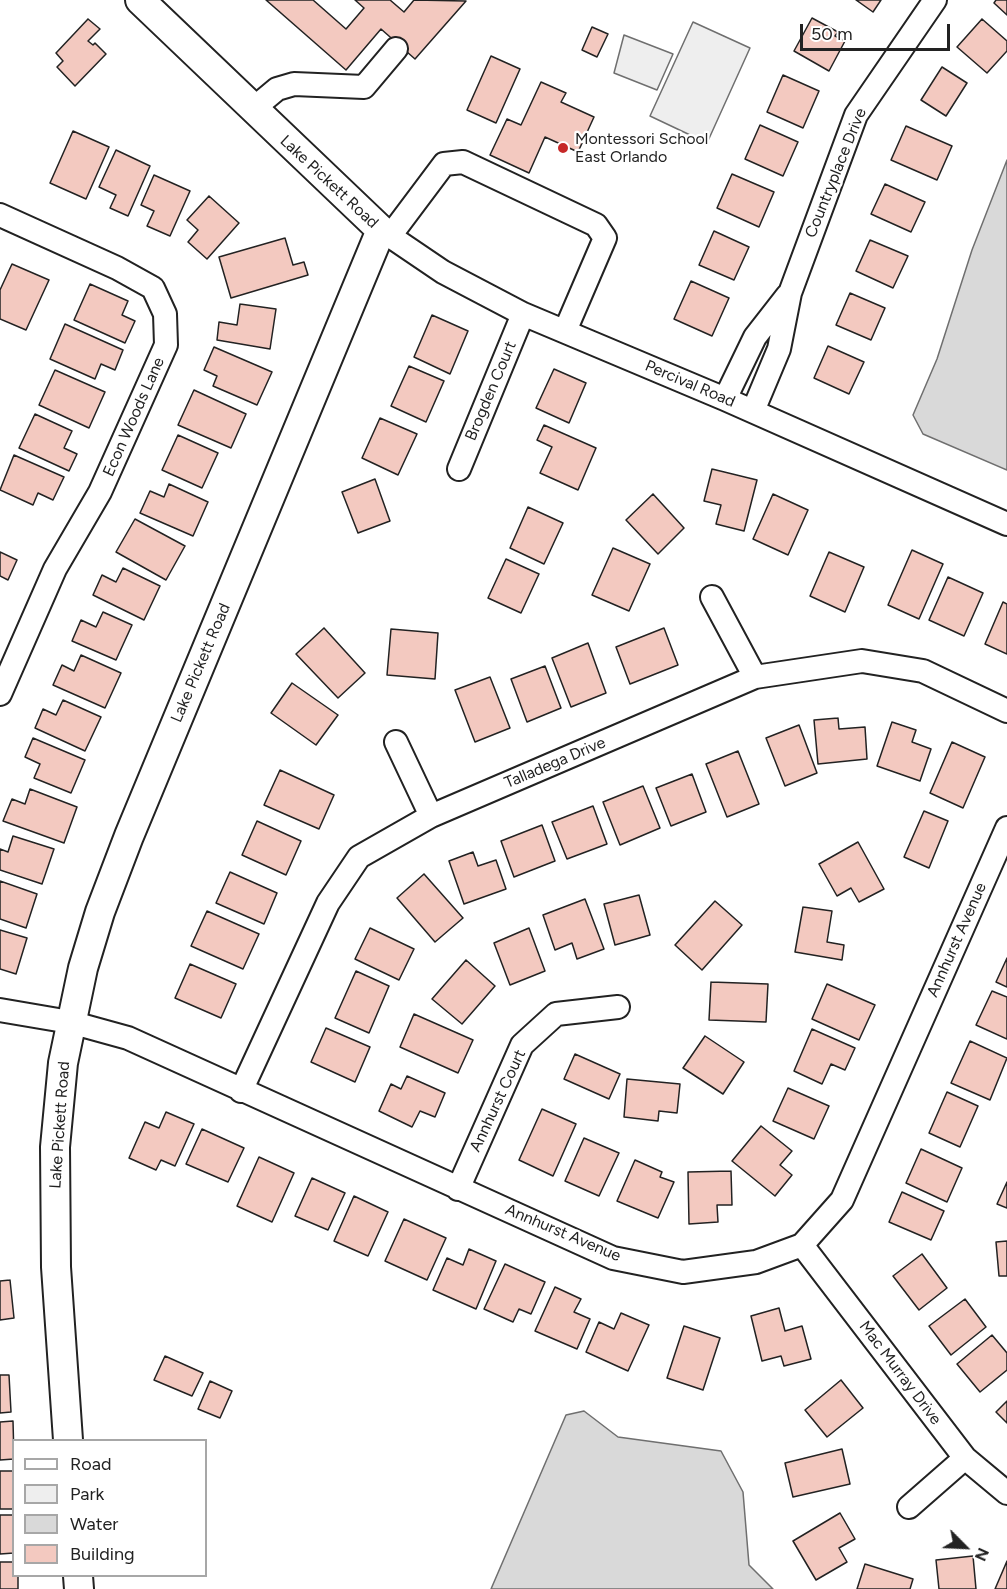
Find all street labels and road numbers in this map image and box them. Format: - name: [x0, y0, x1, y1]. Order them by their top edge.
- street label: Countryplace Drive: [801, 105, 871, 241]
- street label: Lake Pickett Road: [276, 131, 382, 233]
- street label: Brogden Court: [461, 338, 521, 444]
- street label: Econ Woods Lane: [99, 354, 169, 480]
- street label: Percival Road: [642, 356, 738, 412]
- street label: Lake Pickett Road: [167, 601, 235, 725]
- street label: Talladega Drive: [502, 733, 608, 793]
- street label: Annhurst Avenue: [923, 880, 991, 1000]
- street label: Annhurst Court: [466, 1047, 530, 1155]
- street label: Lake Pickett Road: [46, 1061, 74, 1189]
- street label: Annhurst Avenue: [502, 1200, 624, 1266]
- street label: Mac Murray Drive: [855, 1317, 945, 1429]

